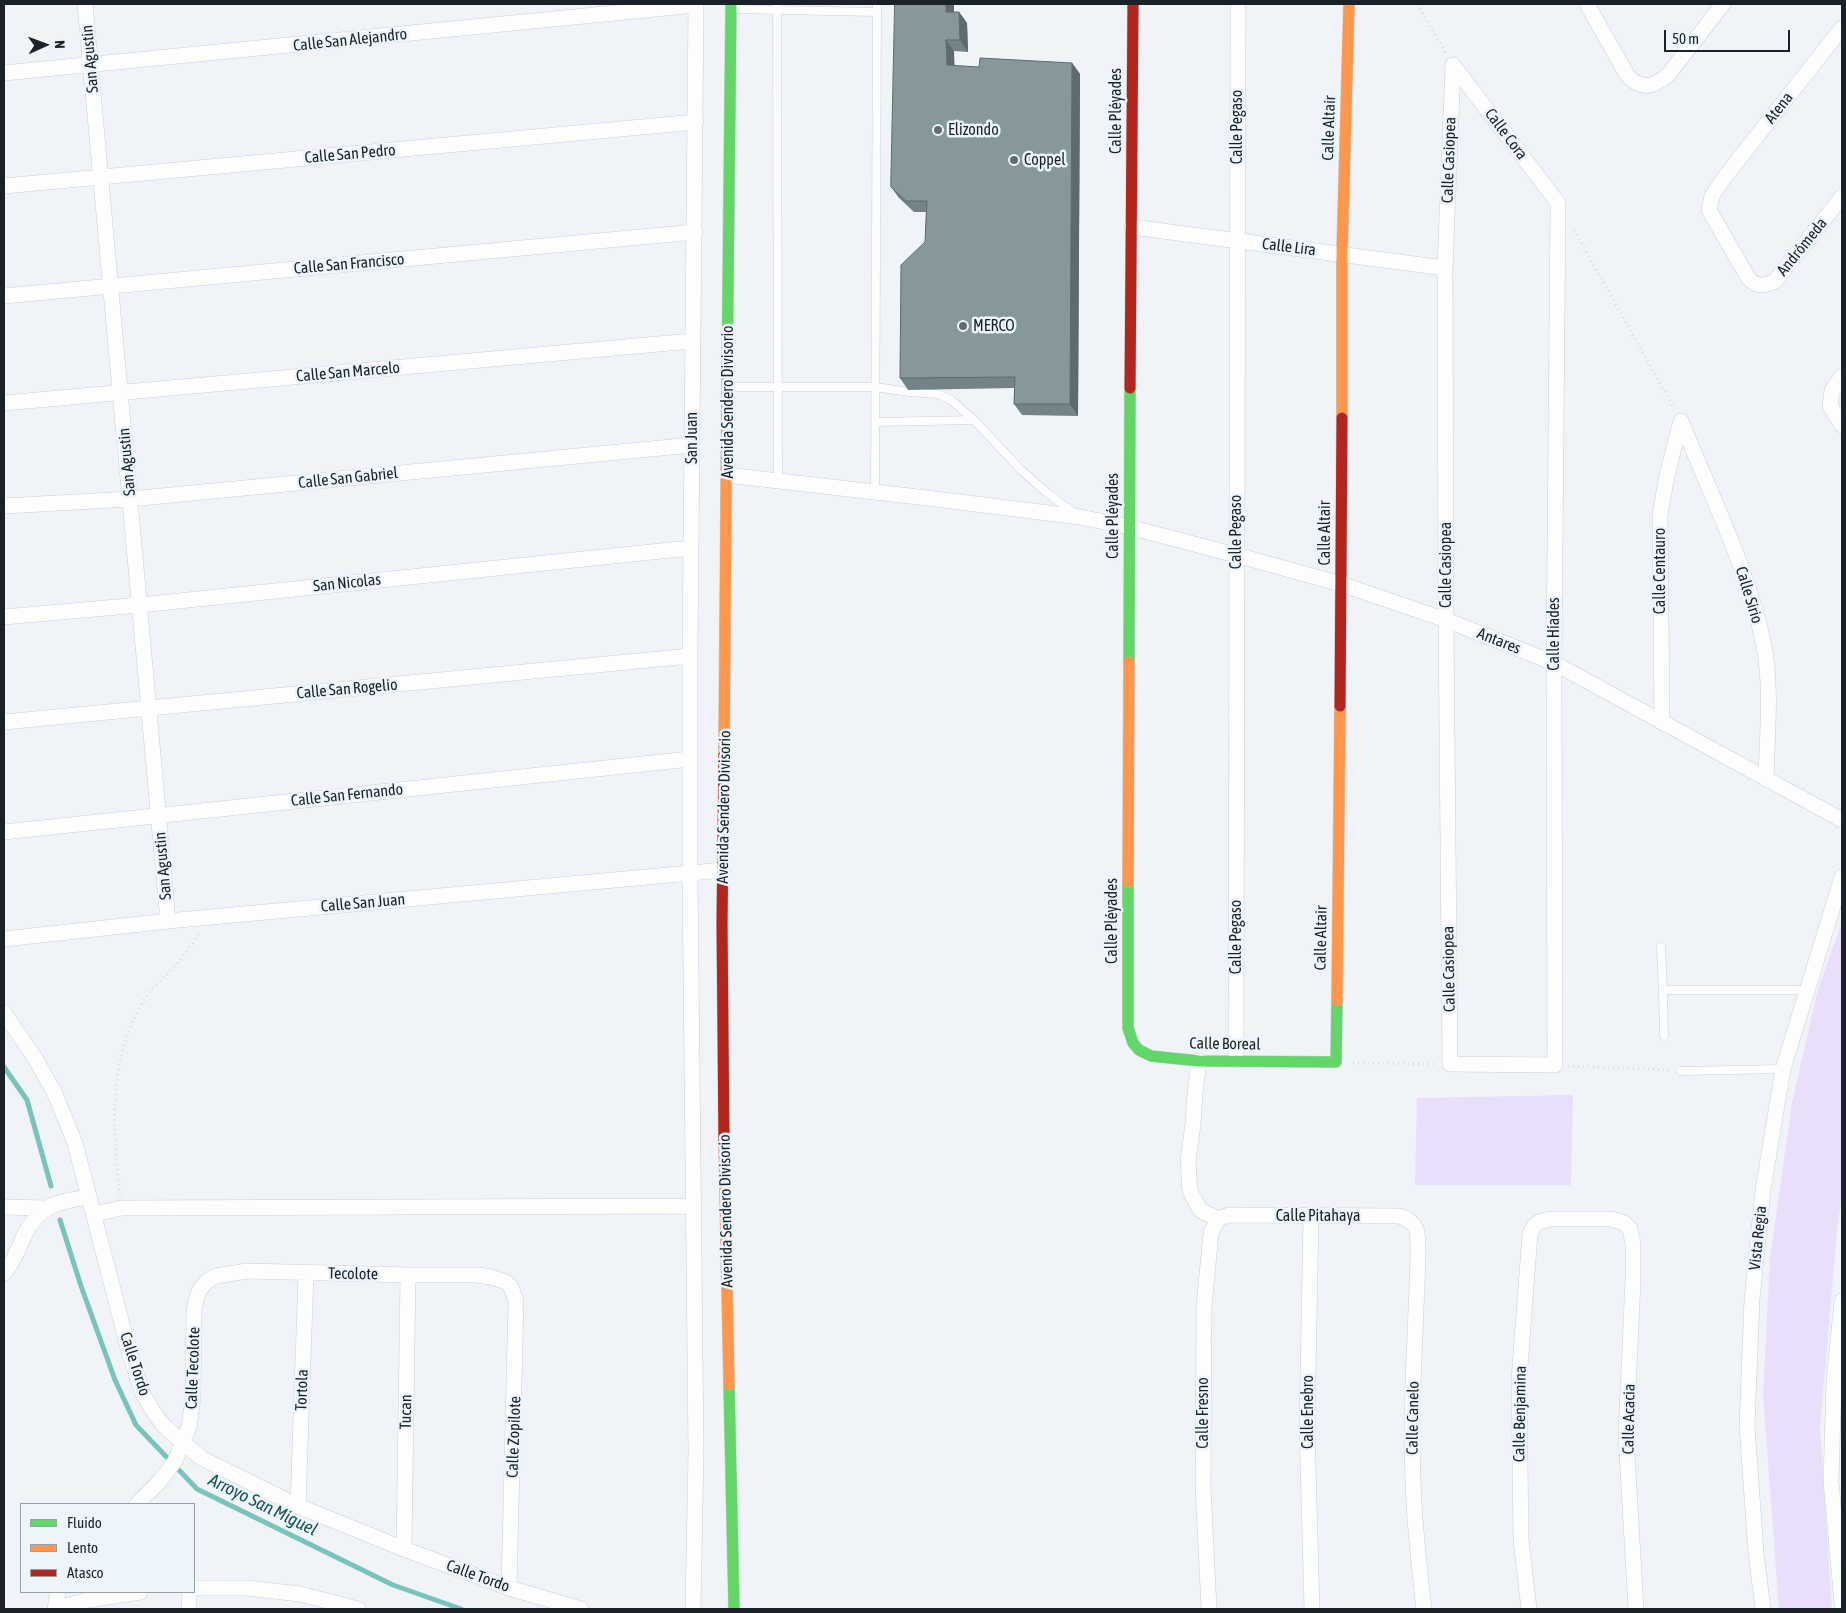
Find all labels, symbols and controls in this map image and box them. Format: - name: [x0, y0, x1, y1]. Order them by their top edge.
- north arrow: [20, 20, 70, 70]
- scale bar: [1666, 20, 1792, 52]
- street label: San Agustin: [77, 24, 103, 94]
- street label: Calle San Alejandro: [292, 24, 408, 56]
- text: 50 m: [1672, 30, 1699, 47]
- text: N: [52, 40, 68, 49]
- street label: Calle Pléyades: [1106, 68, 1126, 154]
- street label: Atena: [1761, 88, 1797, 128]
- street label: Calle Pegaso: [1227, 90, 1247, 164]
- street label: Calle Altair: [1318, 95, 1340, 161]
- street label: Calle Cora: [1481, 105, 1531, 163]
- street label: Calle Casiopea: [1438, 117, 1460, 203]
- place label: Elizondo: [948, 120, 999, 140]
- marker: Elizondo: [932, 124, 944, 136]
- street label: Calle San Pedro: [304, 140, 396, 168]
- place label: Coppel: [1024, 150, 1065, 170]
- marker: Coppel: [1008, 154, 1020, 166]
- street label: Andrómeda: [1773, 214, 1831, 280]
- street label: Calle Lira: [1261, 234, 1317, 260]
- street label: Calle San Francisco: [293, 250, 405, 278]
- place label: MERCO: [973, 316, 1015, 336]
- marker: MERCO: [957, 320, 969, 332]
- street label: Avenida Sendero Divisorio: [718, 325, 738, 479]
- street label: Calle San Marcelo: [295, 358, 401, 386]
- street label: San Juan: [682, 412, 702, 464]
- street label: San Agustin: [114, 427, 140, 497]
- street label: Calle San Gabriel: [297, 463, 399, 493]
- street label: Calle Pléyades: [1103, 473, 1123, 559]
- street label: Calle Pegaso: [1226, 495, 1246, 569]
- street label: Calle Altair: [1315, 501, 1335, 565]
- street label: Calle Casiopea: [1436, 522, 1456, 608]
- street label: Calle Centauro: [1650, 528, 1670, 614]
- street label: Calle Sirio: [1731, 564, 1767, 626]
- street label: San Nicolas: [312, 570, 382, 596]
- street label: Calle Híades: [1544, 597, 1564, 671]
- street label: Antares: [1474, 624, 1524, 658]
- street label: Calle San Rogelio: [296, 675, 398, 703]
- street label: Avenida Sendero Divisorio: [713, 730, 735, 884]
- street label: Calle San Fernando: [290, 780, 404, 810]
- street label: San Agustin: [150, 831, 176, 901]
- street label: Calle Pléyades: [1102, 878, 1122, 964]
- street label: Calle San Juan: [320, 890, 406, 916]
- street label: Calle Pegaso: [1226, 900, 1246, 974]
- street label: Calle Altair: [1311, 905, 1331, 971]
- street label: Calle Casiopea: [1439, 926, 1459, 1012]
- street label: Calle Boreal: [1189, 1034, 1261, 1054]
- street label: Avenida Sendero Divisorio: [715, 1134, 737, 1288]
- street label: Vista Regia: [1745, 1205, 1771, 1271]
- street label: Calle Pitahaya: [1276, 1206, 1360, 1226]
- street label: Tecolote: [328, 1264, 378, 1284]
- street label: Calle Tecolote: [182, 1326, 204, 1410]
- street label: Calle Tordo: [116, 1330, 154, 1398]
- street label: Calle Benjamina: [1510, 1366, 1530, 1462]
- street label: Tortola: [292, 1369, 312, 1411]
- street label: Calle Enebro: [1298, 1375, 1318, 1449]
- street label: Calle Fresno: [1193, 1377, 1213, 1449]
- street label: Calle Canelo: [1403, 1381, 1423, 1455]
- street label: Calle Acacia: [1619, 1384, 1639, 1454]
- street label: Tucan: [396, 1394, 416, 1430]
- street label: Calle Zopilote: [503, 1396, 525, 1478]
- water label: Arroyo San Miguel: [205, 1469, 321, 1541]
- legend: [20, 1503, 195, 1593]
- text: Fluido: [67, 1514, 102, 1531]
- text: Lento: [67, 1539, 98, 1556]
- street label: Calle Tordo: [444, 1556, 512, 1596]
- text: Atasco: [67, 1564, 104, 1581]

